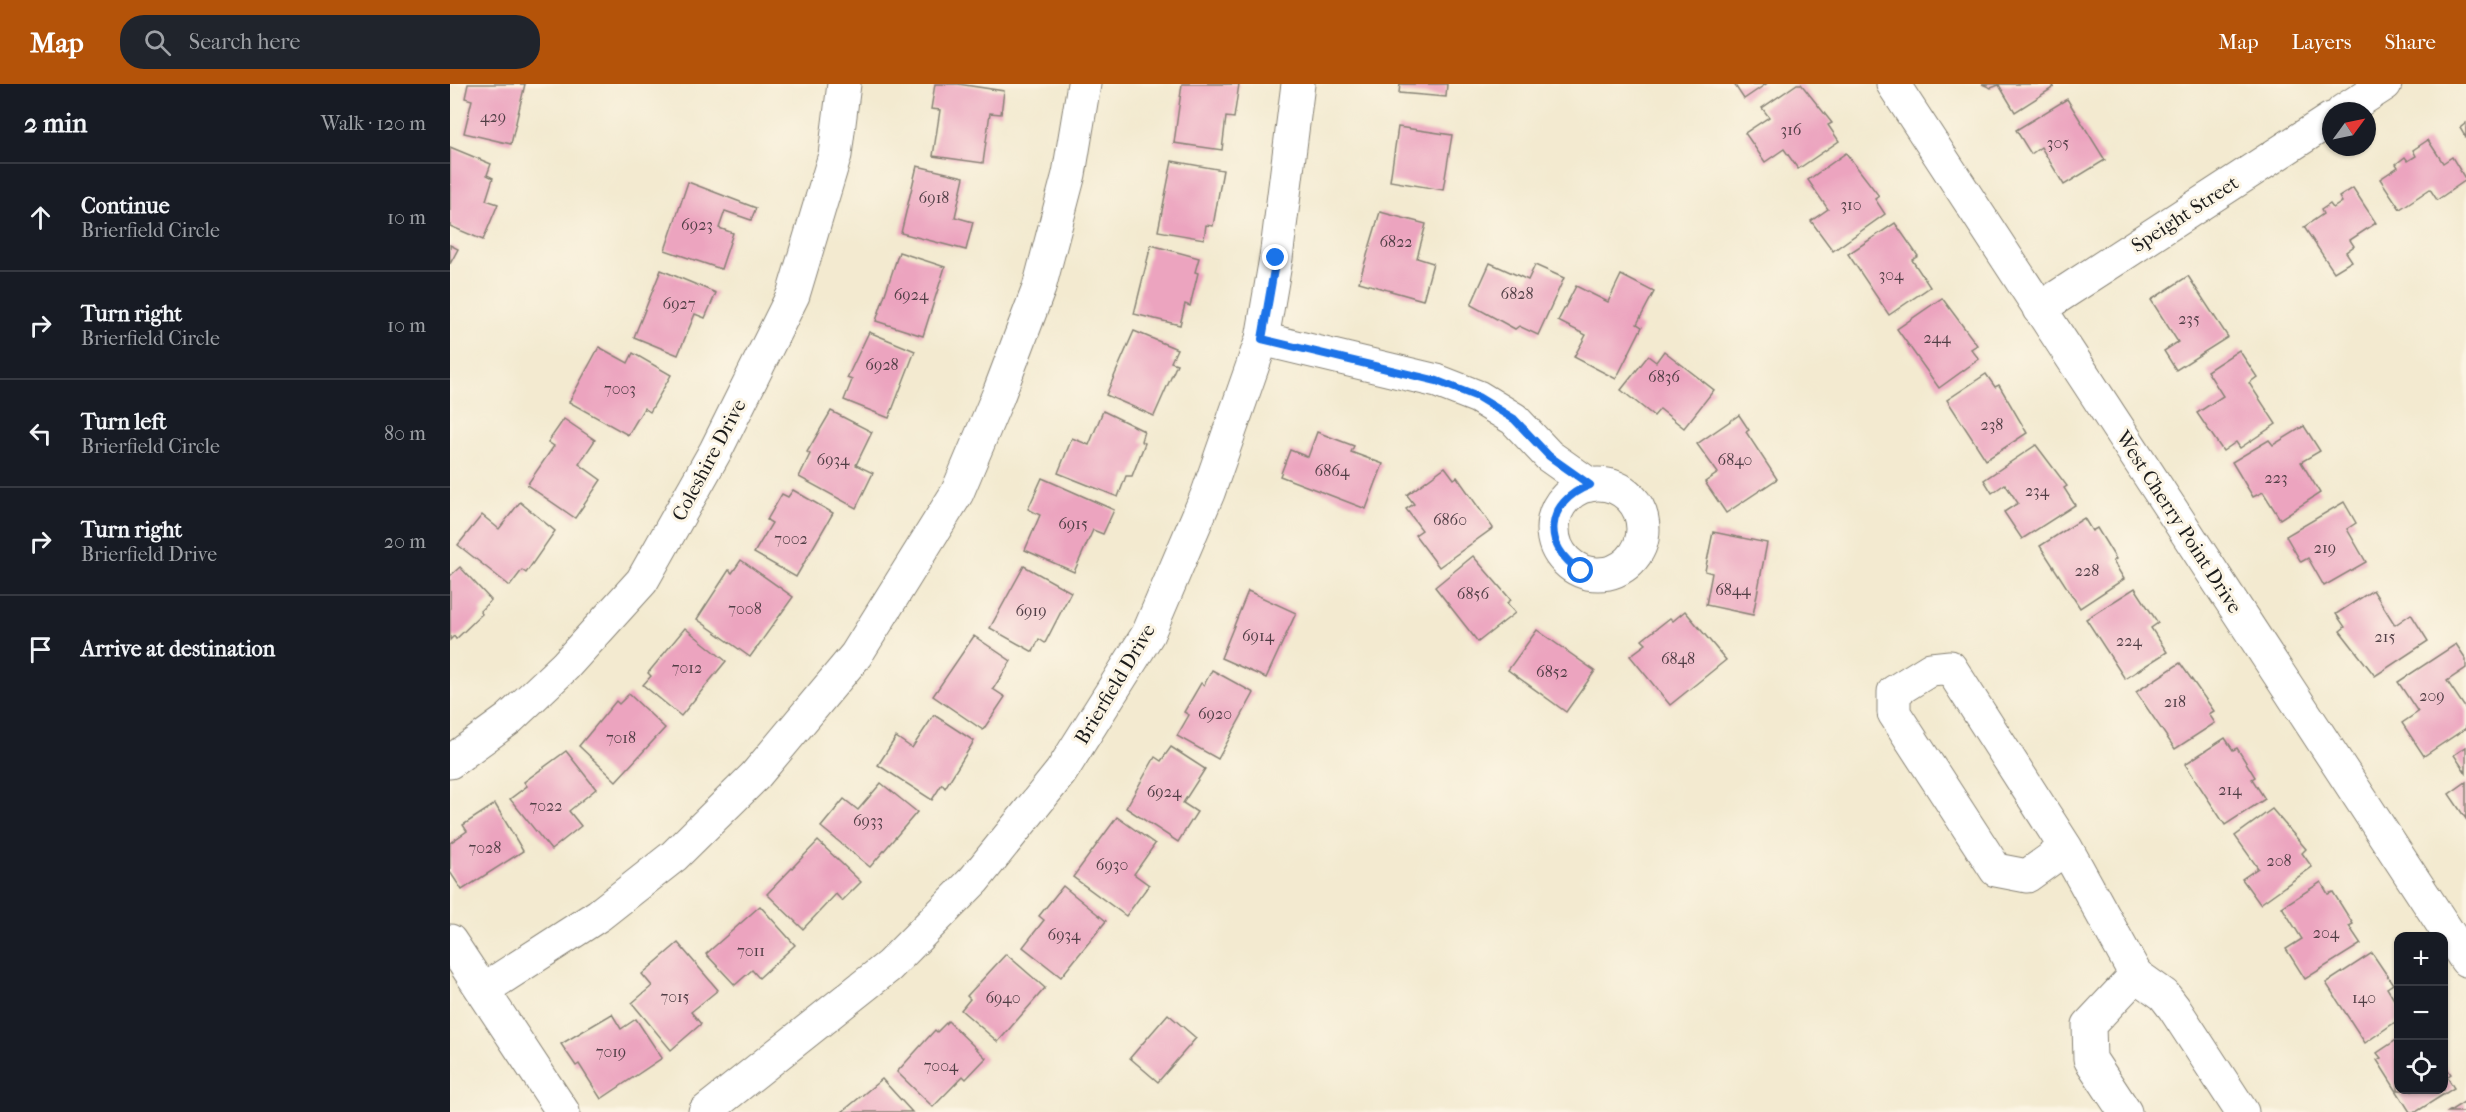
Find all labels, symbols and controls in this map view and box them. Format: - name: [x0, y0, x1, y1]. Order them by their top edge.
- search box: [120, 15, 540, 69]
- text: Map: [30, 26, 84, 59]
- icon: search: [141, 26, 174, 59]
- text: Search here: [189, 29, 300, 55]
- text: Map: [2218, 30, 2259, 54]
- text: Layers: [2292, 30, 2351, 54]
- text: Share: [2384, 30, 2436, 54]
- north arrow: [2322, 102, 2376, 156]
- house number: 429: [480, 107, 506, 126]
- text: 2 min: [24, 108, 87, 139]
- text: Walk · 120 m: [321, 112, 426, 135]
- house number: 316: [1781, 120, 1802, 139]
- house number: 305: [2047, 133, 2069, 152]
- street label: Speight Street: [2127, 171, 2243, 257]
- house number: 6918: [919, 188, 949, 207]
- text: Continue: [81, 193, 170, 219]
- house number: 310: [1840, 195, 1862, 214]
- icon: ahead: [24, 201, 57, 234]
- text: 10 m: [387, 206, 426, 229]
- house number: 6923: [681, 215, 713, 234]
- text: Brierfield Circle: [81, 219, 220, 242]
- house number: 6822: [1379, 232, 1413, 251]
- route end: [1262, 244, 1288, 270]
- house number: 304: [1879, 265, 1904, 284]
- house number: 6828: [1501, 284, 1533, 303]
- house number: 6924: [894, 285, 929, 304]
- house number: 6927: [663, 294, 696, 313]
- text: Turn right: [81, 301, 182, 327]
- icon: right: [24, 309, 57, 342]
- house number: 235: [2178, 309, 2200, 328]
- text: 10 m: [387, 314, 426, 337]
- text: Brierfield Circle: [81, 327, 220, 350]
- house number: 244: [1923, 328, 1951, 347]
- house number: 6928: [865, 355, 899, 374]
- house number: 6836: [1648, 367, 1680, 386]
- house number: 7003: [604, 379, 636, 398]
- street label: Coleshire Drive: [667, 395, 751, 525]
- text: Turn left: [81, 409, 167, 435]
- house number: 238: [1981, 415, 2003, 434]
- icon: left: [24, 417, 57, 450]
- text: 80 m: [384, 422, 426, 445]
- street label: West Cherry Point Drive: [2111, 426, 2247, 618]
- text: Brierfield Circle: [81, 435, 220, 458]
- house number: 6934: [816, 450, 850, 469]
- house number: 6840: [1718, 450, 1752, 469]
- house number: 6864: [1315, 461, 1350, 480]
- house number: 223: [2264, 468, 2288, 487]
- house number: 234: [2025, 481, 2050, 500]
- house number: 6860: [1433, 510, 1467, 529]
- house number: 6915: [1058, 514, 1088, 533]
- text: Turn right: [81, 517, 182, 543]
- icon: right: [24, 525, 57, 558]
- house number: 7002: [774, 529, 808, 548]
- text: 20 m: [384, 530, 426, 553]
- house number: 219: [2314, 538, 2336, 557]
- text: Brierfield Drive: [81, 543, 217, 566]
- route start: [1567, 557, 1593, 583]
- house number: 228: [2075, 561, 2099, 580]
- house number: 6844: [1715, 580, 1751, 599]
- house number: 6856: [1457, 584, 1489, 603]
- house number: 7008: [728, 599, 762, 618]
- house number: 6919: [1015, 601, 1047, 620]
- street label: Brierfield Drive: [1070, 620, 1160, 748]
- house number: 6914: [1242, 626, 1275, 645]
- house number: 215: [2375, 627, 2395, 646]
- house number: 224: [2116, 631, 2143, 650]
- icon: arrive: [24, 633, 57, 666]
- text: Arrive at destination: [81, 636, 275, 662]
- house number: 6848: [1661, 649, 1695, 668]
- house number: 7012: [672, 658, 702, 677]
- house number: 6852: [1536, 662, 1568, 681]
- house number: 209: [2419, 686, 2445, 705]
- house number: 218: [2164, 692, 2186, 711]
- house number: 6920: [1198, 704, 1232, 723]
- house number: 7018: [606, 728, 636, 747]
- house number: 214: [2218, 780, 2242, 799]
- house number: 6924: [1147, 782, 1182, 801]
- house number: 7022: [530, 796, 562, 815]
- house number: 6933: [853, 811, 883, 830]
- house number: 7028: [469, 838, 501, 857]
- house number: 208: [2266, 851, 2292, 870]
- house number: 6930: [1096, 855, 1128, 874]
- house number: 204: [2313, 923, 2340, 942]
- house number: 6934: [1047, 925, 1081, 944]
- map controls: [2394, 932, 2448, 1094]
- button: +: [2394, 932, 2448, 986]
- house number: 7011: [737, 941, 765, 960]
- button: −: [2394, 986, 2448, 1040]
- house number: 7015: [661, 987, 690, 1006]
- house number: 6940: [985, 988, 1021, 1007]
- house number: 140: [2352, 988, 2376, 1007]
- button: locate: [2394, 1040, 2448, 1094]
- house number: 7019: [596, 1042, 626, 1061]
- house number: 7004: [924, 1056, 959, 1075]

